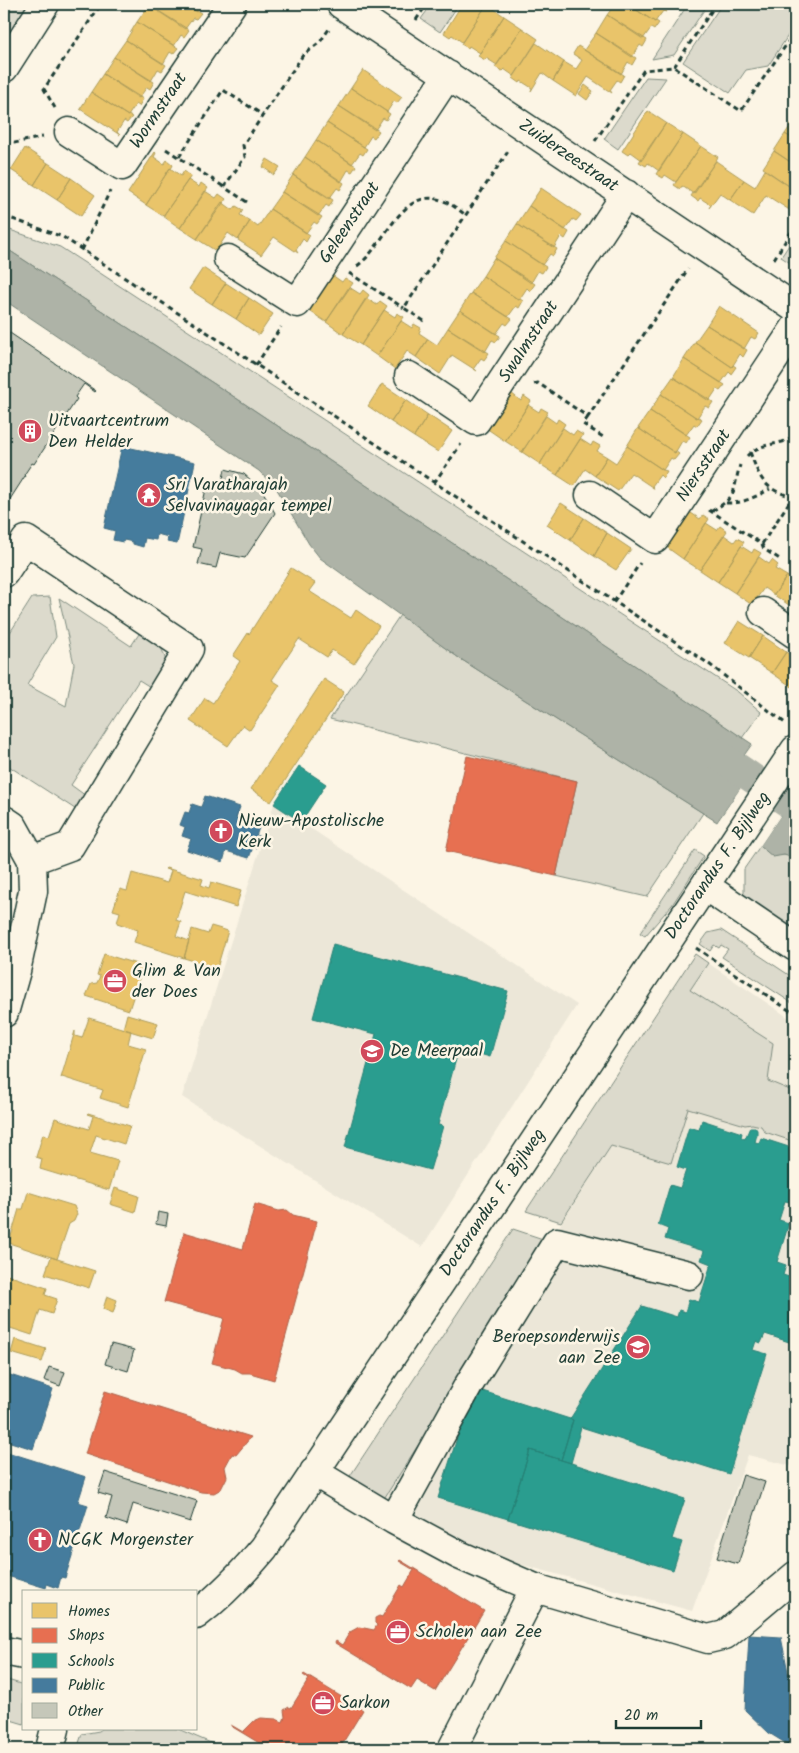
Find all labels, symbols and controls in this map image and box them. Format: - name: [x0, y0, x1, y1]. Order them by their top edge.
- street label: Wormstraat: [123, 66, 196, 155]
- street label: Zuiderzeestraat: [512, 112, 625, 201]
- street label: Geleenstraat: [312, 175, 389, 270]
- street label: Swalmstraat: [491, 294, 567, 389]
- place label: Uitvaartcentrum Den Helder: [48, 407, 169, 457]
- building icon: Uitvaartcentrum Den Helder: [17, 418, 43, 444]
- street label: Niersstraat: [669, 423, 740, 508]
- place label: Sri Varatharajah Selvavinayagar tempel: [166, 471, 332, 521]
- temple icon: Sri Varatharajah Selvavinayagar tempel: [136, 482, 162, 508]
- street label: Doctorandus F. Bijlweg: [657, 786, 779, 946]
- place label: Nieuw-Apostolische Kerk: [238, 807, 384, 857]
- church icon: Nieuw-Apostolische Kerk: [208, 818, 234, 844]
- place label: Glim & Van der Does: [132, 957, 221, 1007]
- office icon: Glim & Van der Does: [102, 968, 128, 994]
- place label: De Meerpaal: [390, 1037, 484, 1066]
- school or university icon: De Meerpaal: [359, 1038, 385, 1064]
- street label: Doctorandus F. Bijlweg: [432, 1123, 554, 1283]
- place label: Beroepsonderwijs aan Zee: [493, 1323, 620, 1373]
- school or university icon: Beroepsonderwijs aan Zee: [625, 1334, 651, 1360]
- place label: NCGK Morgenster: [58, 1526, 194, 1555]
- church icon: NCGK Morgenster: [27, 1527, 53, 1553]
- legend: [22, 1590, 198, 1730]
- text: Homes: [68, 1600, 111, 1624]
- place label: Scholen aan Zee: [416, 1618, 542, 1647]
- office icon: Scholen aan Zee: [385, 1619, 411, 1645]
- text: Shops: [68, 1624, 105, 1648]
- text: Schools: [68, 1650, 115, 1674]
- text: Public: [68, 1674, 105, 1698]
- place label: Sarkon: [340, 1689, 390, 1718]
- office icon: Sarkon: [310, 1690, 336, 1716]
- scale bar: [616, 1698, 702, 1730]
- text: Other: [68, 1700, 104, 1724]
- text: 20 m: [624, 1704, 658, 1728]

